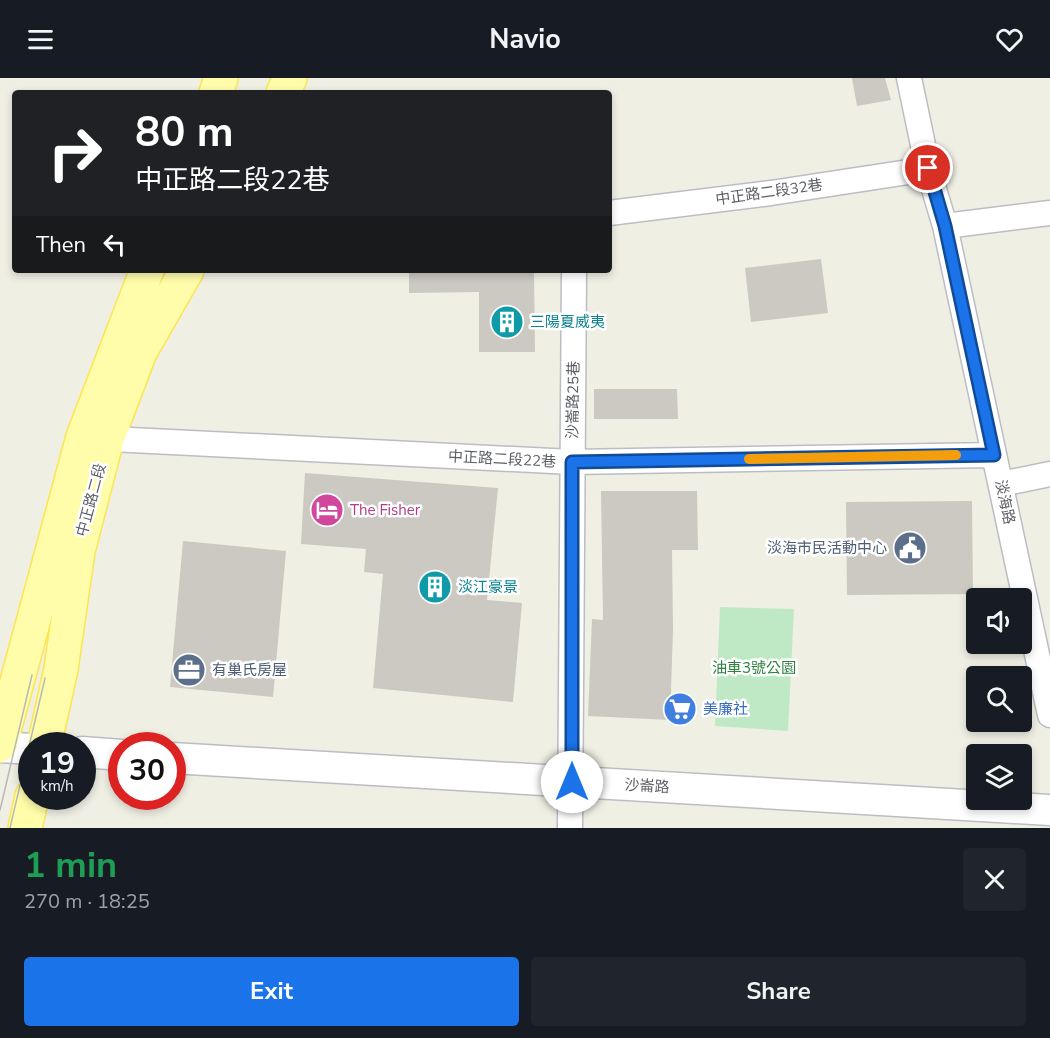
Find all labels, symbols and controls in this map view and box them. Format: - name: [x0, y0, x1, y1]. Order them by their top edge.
- text: Navio: [489, 21, 561, 58]
- icon: menu: [24, 23, 57, 56]
- icon: heart: [993, 23, 1026, 56]
- text: 80 m: [135, 104, 234, 161]
- icon: right: [36, 114, 114, 192]
- pin: [902, 142, 953, 193]
- icon: arrive: [911, 151, 944, 184]
- text: 中正路二段22巷: [135, 162, 329, 199]
- street label: 中正路二段32巷: [714, 175, 824, 209]
- icon: left: [98, 228, 131, 261]
- text: Then: [36, 230, 86, 260]
- building icon: 三陽夏威夷: [489, 304, 525, 340]
- place label: 三陽夏威夷: [530, 312, 605, 332]
- street label: 沙崙路25巷: [562, 361, 584, 439]
- street label: 中正路二段22巷: [448, 446, 556, 472]
- street label: 中正路二段: [72, 461, 110, 539]
- street label: 淡海路: [991, 478, 1019, 526]
- hotel icon: The Fisher: [309, 492, 345, 528]
- place label: The Fisher: [350, 500, 421, 520]
- public building icon: 淡海市民活動中心: [892, 530, 928, 566]
- place label: 淡海市民活動中心: [767, 538, 887, 558]
- building icon: 淡江豪景: [417, 569, 453, 605]
- place label: 淡江豪景: [458, 577, 518, 597]
- map controls: [966, 588, 1032, 810]
- button: sound: [966, 588, 1032, 654]
- office icon: 有巢氏房屋: [171, 652, 207, 688]
- park label: 油車3號公園: [712, 658, 796, 678]
- place label: 有巢氏房屋: [212, 660, 287, 680]
- button: search: [966, 666, 1032, 732]
- supermarket icon: 美廉社: [662, 691, 698, 727]
- place label: 美廉社: [703, 699, 748, 719]
- speed limit sign: 30: [108, 732, 186, 810]
- text: 19: [39, 743, 75, 784]
- button: layers: [966, 744, 1032, 810]
- position arrow: [540, 750, 604, 814]
- street label: 沙崙路: [624, 775, 670, 797]
- text: km/h: [40, 776, 74, 796]
- text: 1 min: [24, 841, 117, 890]
- button: close: [963, 848, 1026, 911]
- text: 270 m · 18:25: [24, 888, 150, 915]
- button: Exit: [24, 957, 519, 1026]
- button: Share: [531, 957, 1026, 1026]

